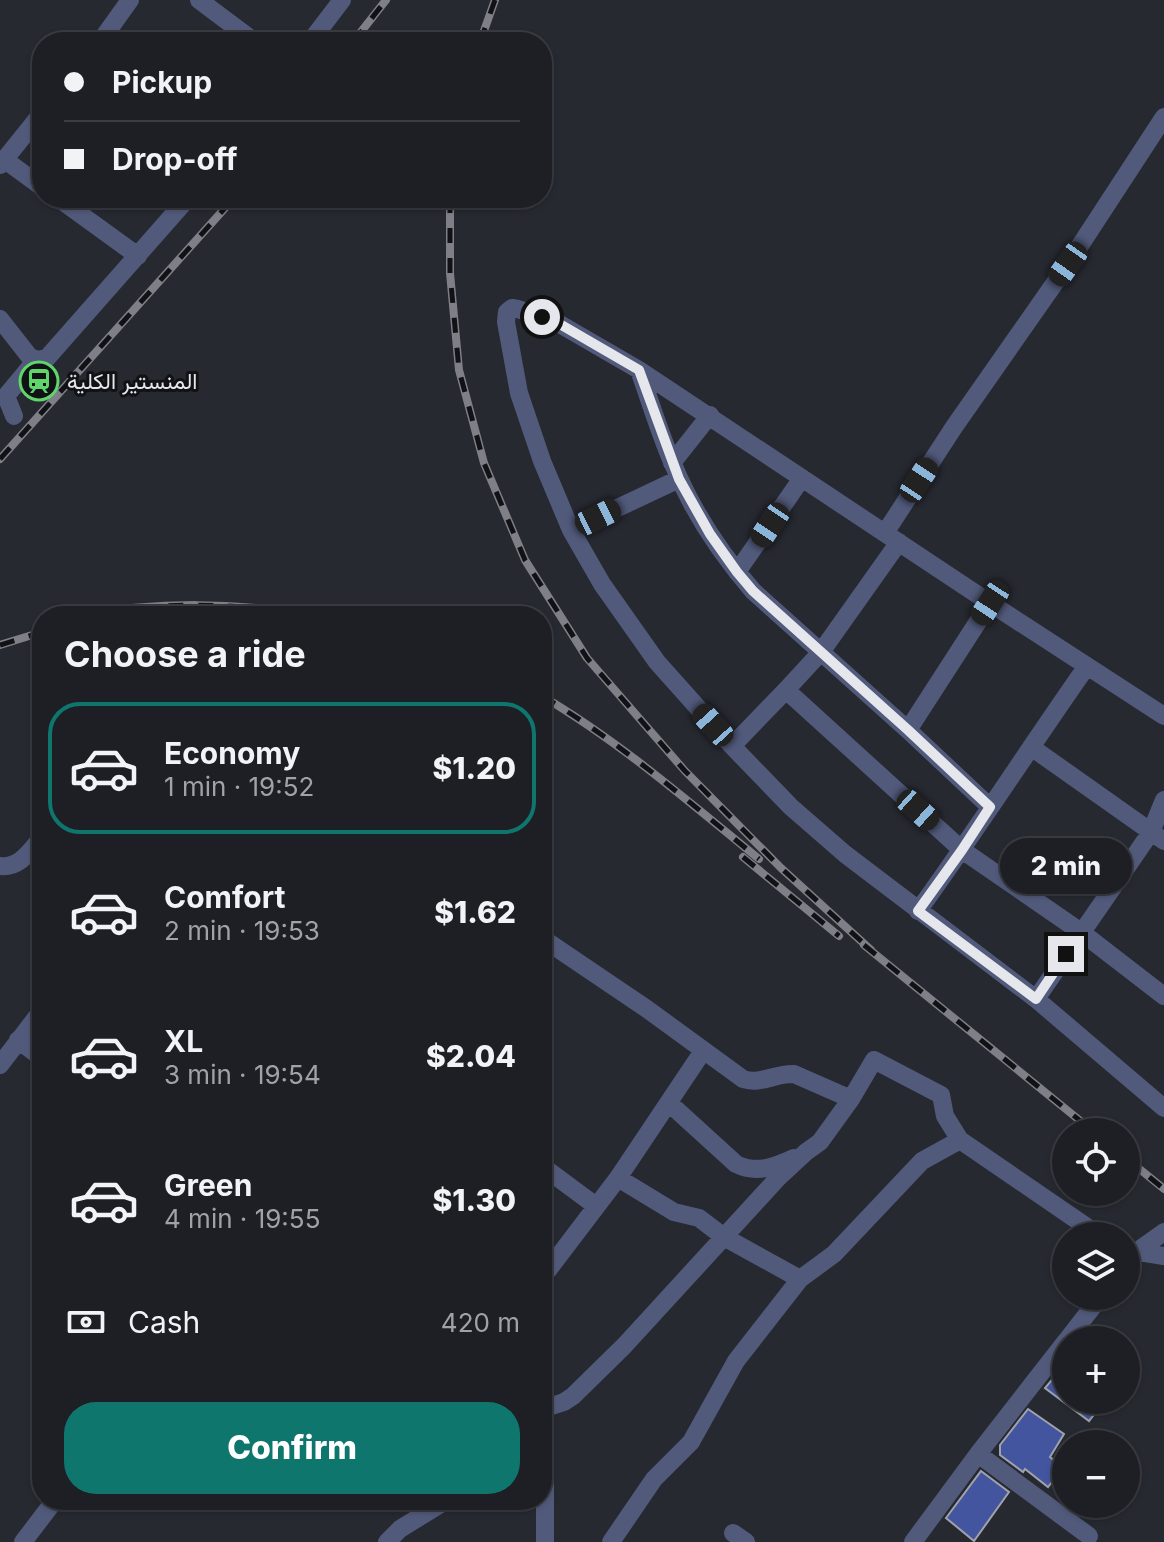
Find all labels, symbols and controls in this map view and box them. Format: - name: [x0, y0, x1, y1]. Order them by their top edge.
- text: Pickup: [112, 64, 212, 100]
- text: Drop-off: [112, 141, 238, 177]
- car: [1044, 237, 1092, 291]
- route start: [524, 299, 560, 335]
- station icon: المنستير الكلية: [18, 360, 60, 402]
- place label: المنستير الكلية: [67, 368, 197, 395]
- car: [896, 453, 942, 507]
- car: [571, 496, 625, 538]
- car: [747, 498, 793, 552]
- car: [967, 576, 1013, 630]
- text: Choose a ride: [64, 632, 306, 676]
- car: [688, 699, 738, 751]
- icon: car: [68, 732, 140, 804]
- text: Economy: [164, 735, 300, 771]
- text: $1.20: [432, 750, 516, 786]
- text: 1 min · 19:52: [164, 771, 314, 802]
- car: [892, 785, 944, 835]
- callout: 2 min: [1000, 838, 1132, 894]
- text: 2 min: [1031, 850, 1101, 881]
- icon: car: [68, 876, 140, 948]
- text: Comfort: [164, 879, 285, 915]
- text: $1.62: [434, 894, 516, 930]
- text: 2 min · 19:53: [164, 915, 320, 946]
- route end: [1048, 936, 1084, 972]
- icon: car: [68, 1020, 140, 1092]
- text: XL: [164, 1023, 203, 1059]
- text: $2.04: [426, 1038, 516, 1074]
- text: 3 min · 19:54: [164, 1059, 321, 1090]
- map controls: [1052, 1118, 1140, 1518]
- button: locate: [1052, 1118, 1140, 1206]
- icon: car: [68, 1164, 140, 1236]
- text: Green: [164, 1167, 252, 1203]
- text: $1.30: [433, 1182, 516, 1218]
- text: 4 min · 19:55: [164, 1203, 320, 1234]
- button: layers: [1052, 1222, 1140, 1310]
- icon: cash: [64, 1300, 108, 1344]
- text: Cash: [128, 1304, 200, 1340]
- text: 420 m: [441, 1307, 520, 1338]
- button: +: [1052, 1326, 1140, 1414]
- button: Confirm: [64, 1402, 520, 1494]
- button: −: [1052, 1430, 1140, 1518]

